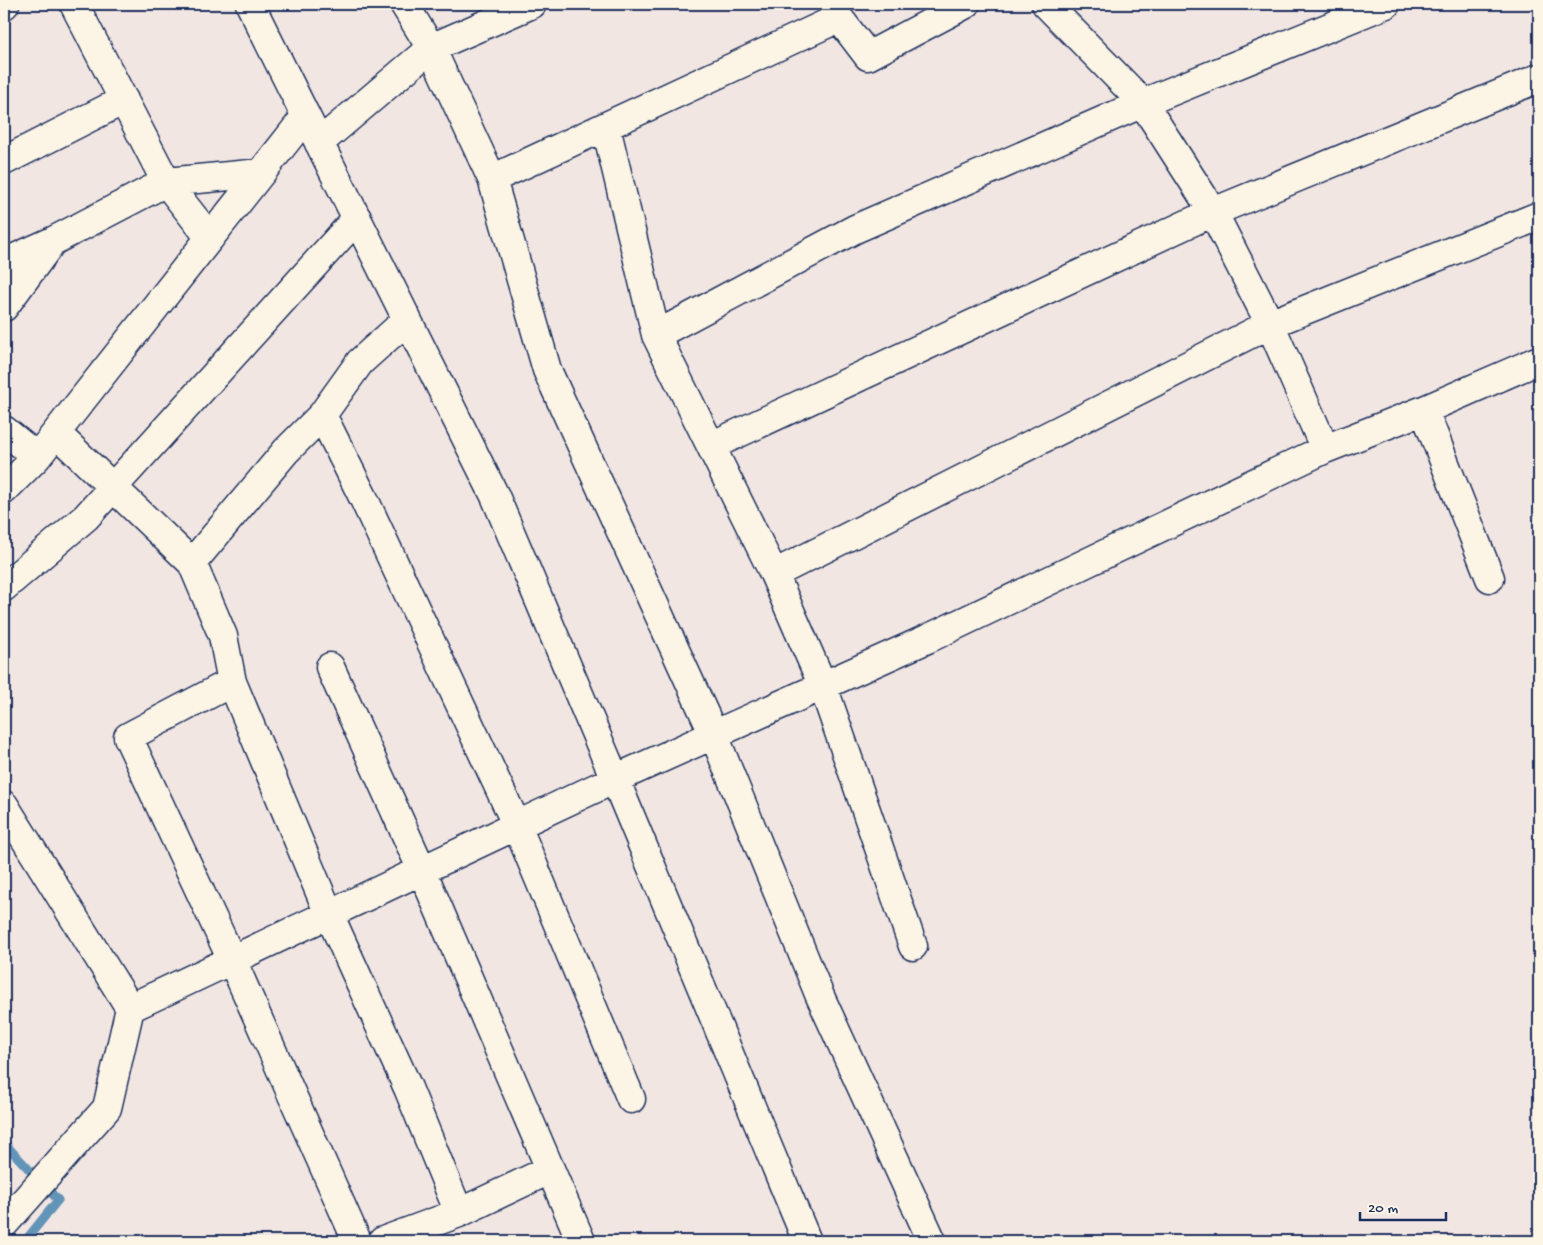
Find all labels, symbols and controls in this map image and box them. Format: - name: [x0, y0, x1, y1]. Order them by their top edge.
- scale bar: [1360, 1190, 1447, 1222]
- text: 20 m: [1368, 1200, 1398, 1218]

